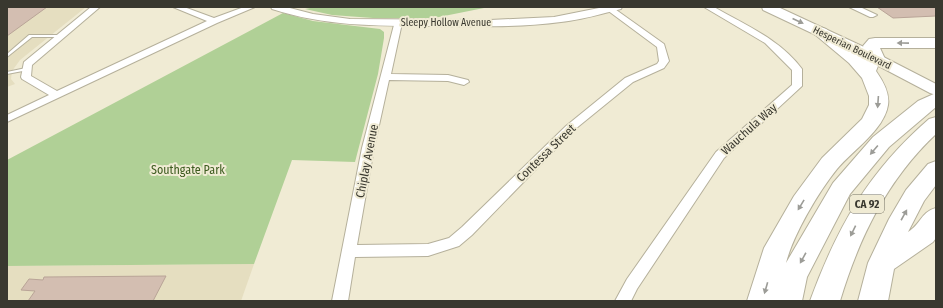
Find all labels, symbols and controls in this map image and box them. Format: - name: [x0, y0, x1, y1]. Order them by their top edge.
- street label: Sleepy Hollow Avenue: [401, 17, 491, 29]
- one-way arrow: [792, 18, 803, 24]
- street label: Hesperian Boulevard: [811, 24, 893, 72]
- one-way arrow: [896, 40, 909, 46]
- one-way arrow: [875, 96, 881, 109]
- street label: Wauchula Way: [718, 100, 780, 158]
- street label: Contessa Street: [514, 121, 578, 185]
- street label: Chiplay Avenue: [353, 123, 381, 199]
- one-way arrow: [870, 145, 878, 156]
- park label: Southgate Park: [151, 163, 225, 177]
- road number: CA 92: [850, 195, 884, 213]
- one-way arrow: [798, 199, 805, 211]
- one-way arrow: [901, 209, 908, 220]
- one-way arrow: [850, 225, 856, 237]
- one-way arrow: [800, 253, 806, 264]
- one-way arrow: [763, 282, 769, 294]

